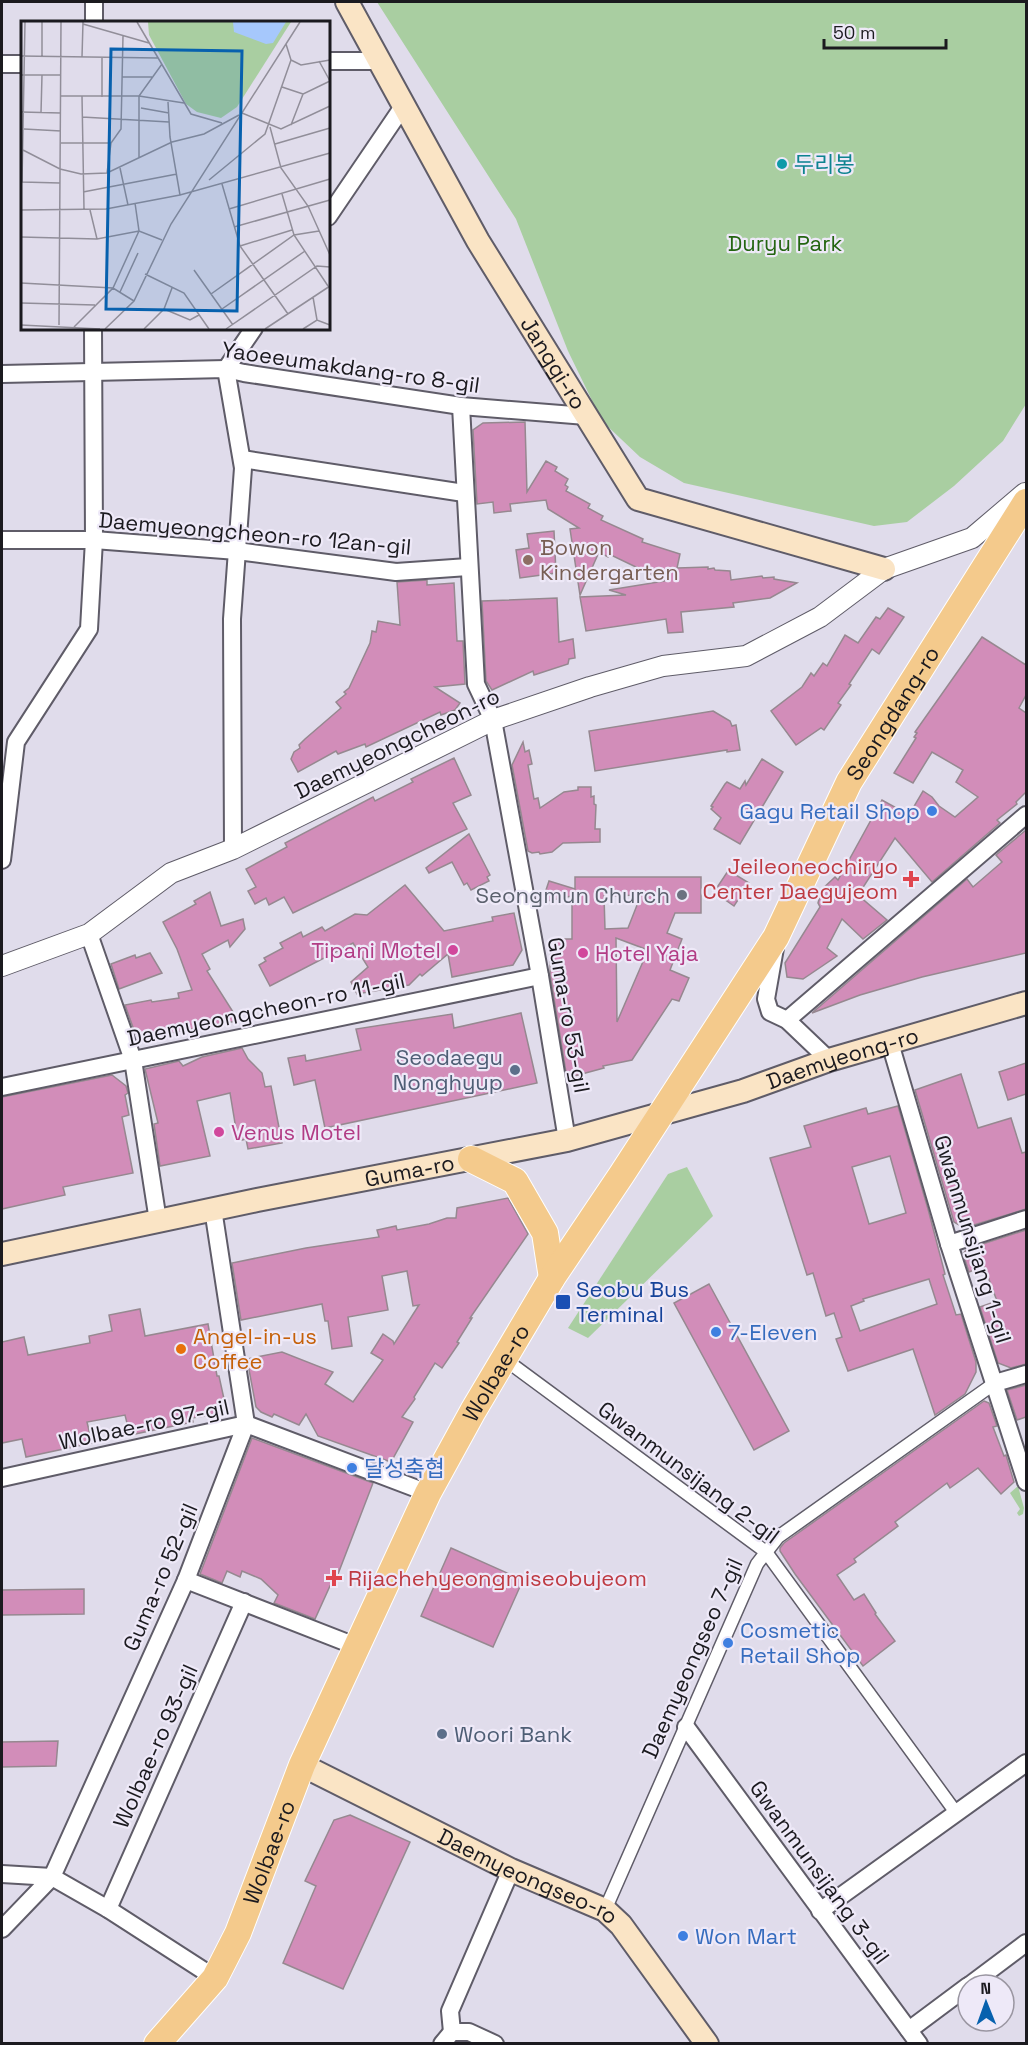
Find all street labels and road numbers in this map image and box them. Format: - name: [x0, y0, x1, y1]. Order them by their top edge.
- street label: Janggi-ro: [514, 311, 593, 414]
- street label: Yaoeeumakdang-ro 8-gil: [220, 335, 482, 399]
- street label: Daemyeongcheon-ro 12an-gil: [97, 505, 413, 561]
- street label: Seongdang-ro: [840, 641, 945, 786]
- street label: Daemyeongcheon-ro: [290, 681, 504, 805]
- street label: Guma-ro 53-gil: [542, 935, 596, 1095]
- street label: Daemyeongcheon-ro 11-gil: [124, 966, 408, 1052]
- street label: Daemyeong-ro: [763, 1021, 922, 1095]
- street label: Gwanmunsijang 1-gil: [928, 1132, 1018, 1346]
- street label: Guma-ro: [362, 1148, 457, 1193]
- street label: Wolbae-ro: [456, 1319, 536, 1427]
- street label: Wolbae-ro 97-gil: [56, 1392, 232, 1456]
- street label: Gwanmunsijang 2-gil: [593, 1395, 785, 1549]
- street label: Guma-ro 52-gil: [116, 1499, 204, 1655]
- street label: Daemyeongseo 7-gil: [635, 1554, 749, 1762]
- street label: Wolbae-ro 93-gil: [106, 1660, 204, 1832]
- street label: Gwanmunsijang 3-gil: [744, 1775, 896, 1969]
- street label: Wolbae-ro: [236, 1796, 301, 1908]
- street label: Daemyeongseo-ro: [433, 1822, 625, 1930]

